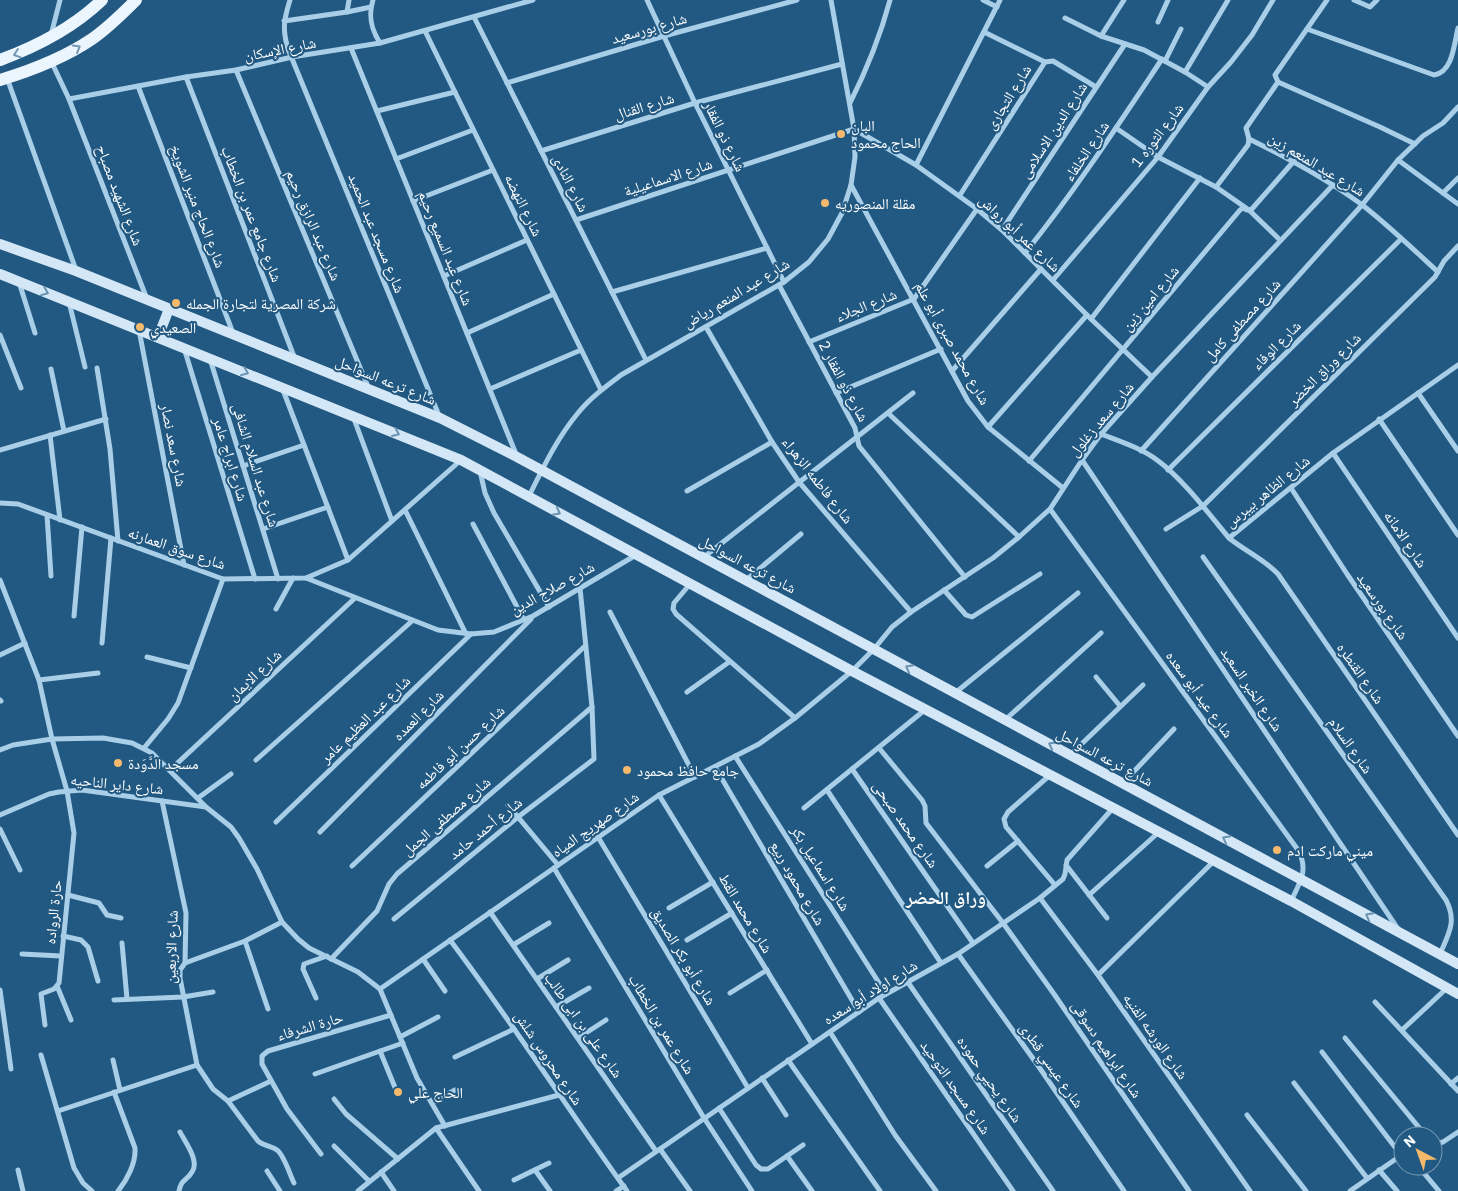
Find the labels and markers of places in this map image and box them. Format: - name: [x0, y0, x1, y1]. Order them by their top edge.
- place label: البان الحاج محمود: [851, 116, 921, 153]
- marker: البان الحاج محمود: [835, 128, 847, 140]
- place label: مقلة المنصوريه: [835, 194, 916, 213]
- marker: مقلة المنصوريه: [819, 197, 831, 209]
- place label: شركة المصرية لتجارة الجمله: [186, 294, 336, 313]
- marker: شركة المصرية لتجارة الجمله: [170, 297, 182, 309]
- place label: الصعيدي: [150, 318, 196, 339]
- marker: الصعيدي: [134, 321, 146, 333]
- place label: مسجد الدَّوَدة: [128, 754, 199, 773]
- marker: مسجد الدَّوَدة: [112, 757, 124, 769]
- place label: جامع حافظ محمود: [637, 761, 739, 781]
- marker: جامع حافظ محمود: [621, 764, 633, 776]
- place label: ميني ماركت ادم: [1287, 841, 1373, 862]
- marker: ميني ماركت ادم: [1271, 844, 1283, 856]
- place label: الحاج علي: [408, 1083, 463, 1104]
- marker: الحاج علي: [392, 1086, 404, 1098]

